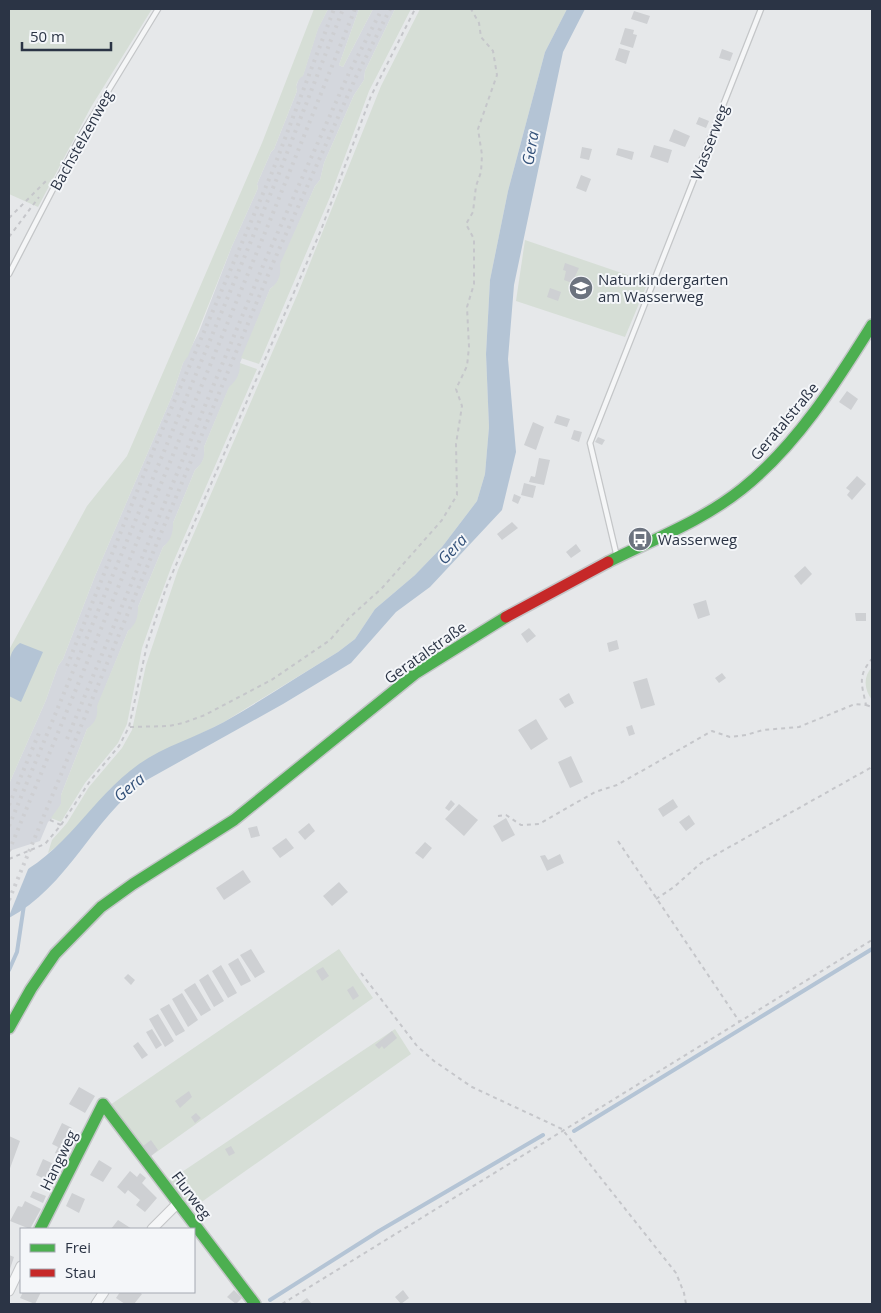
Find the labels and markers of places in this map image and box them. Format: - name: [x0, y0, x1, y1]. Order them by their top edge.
- place label: Naturkindergarten am Wasserweg: [598, 269, 728, 306]
- school or university icon: Naturkindergarten am Wasserweg: [568, 275, 594, 301]
- bus stop icon: Wasserweg: [627, 526, 653, 552]
- place label: Wasserweg: [658, 529, 737, 549]

